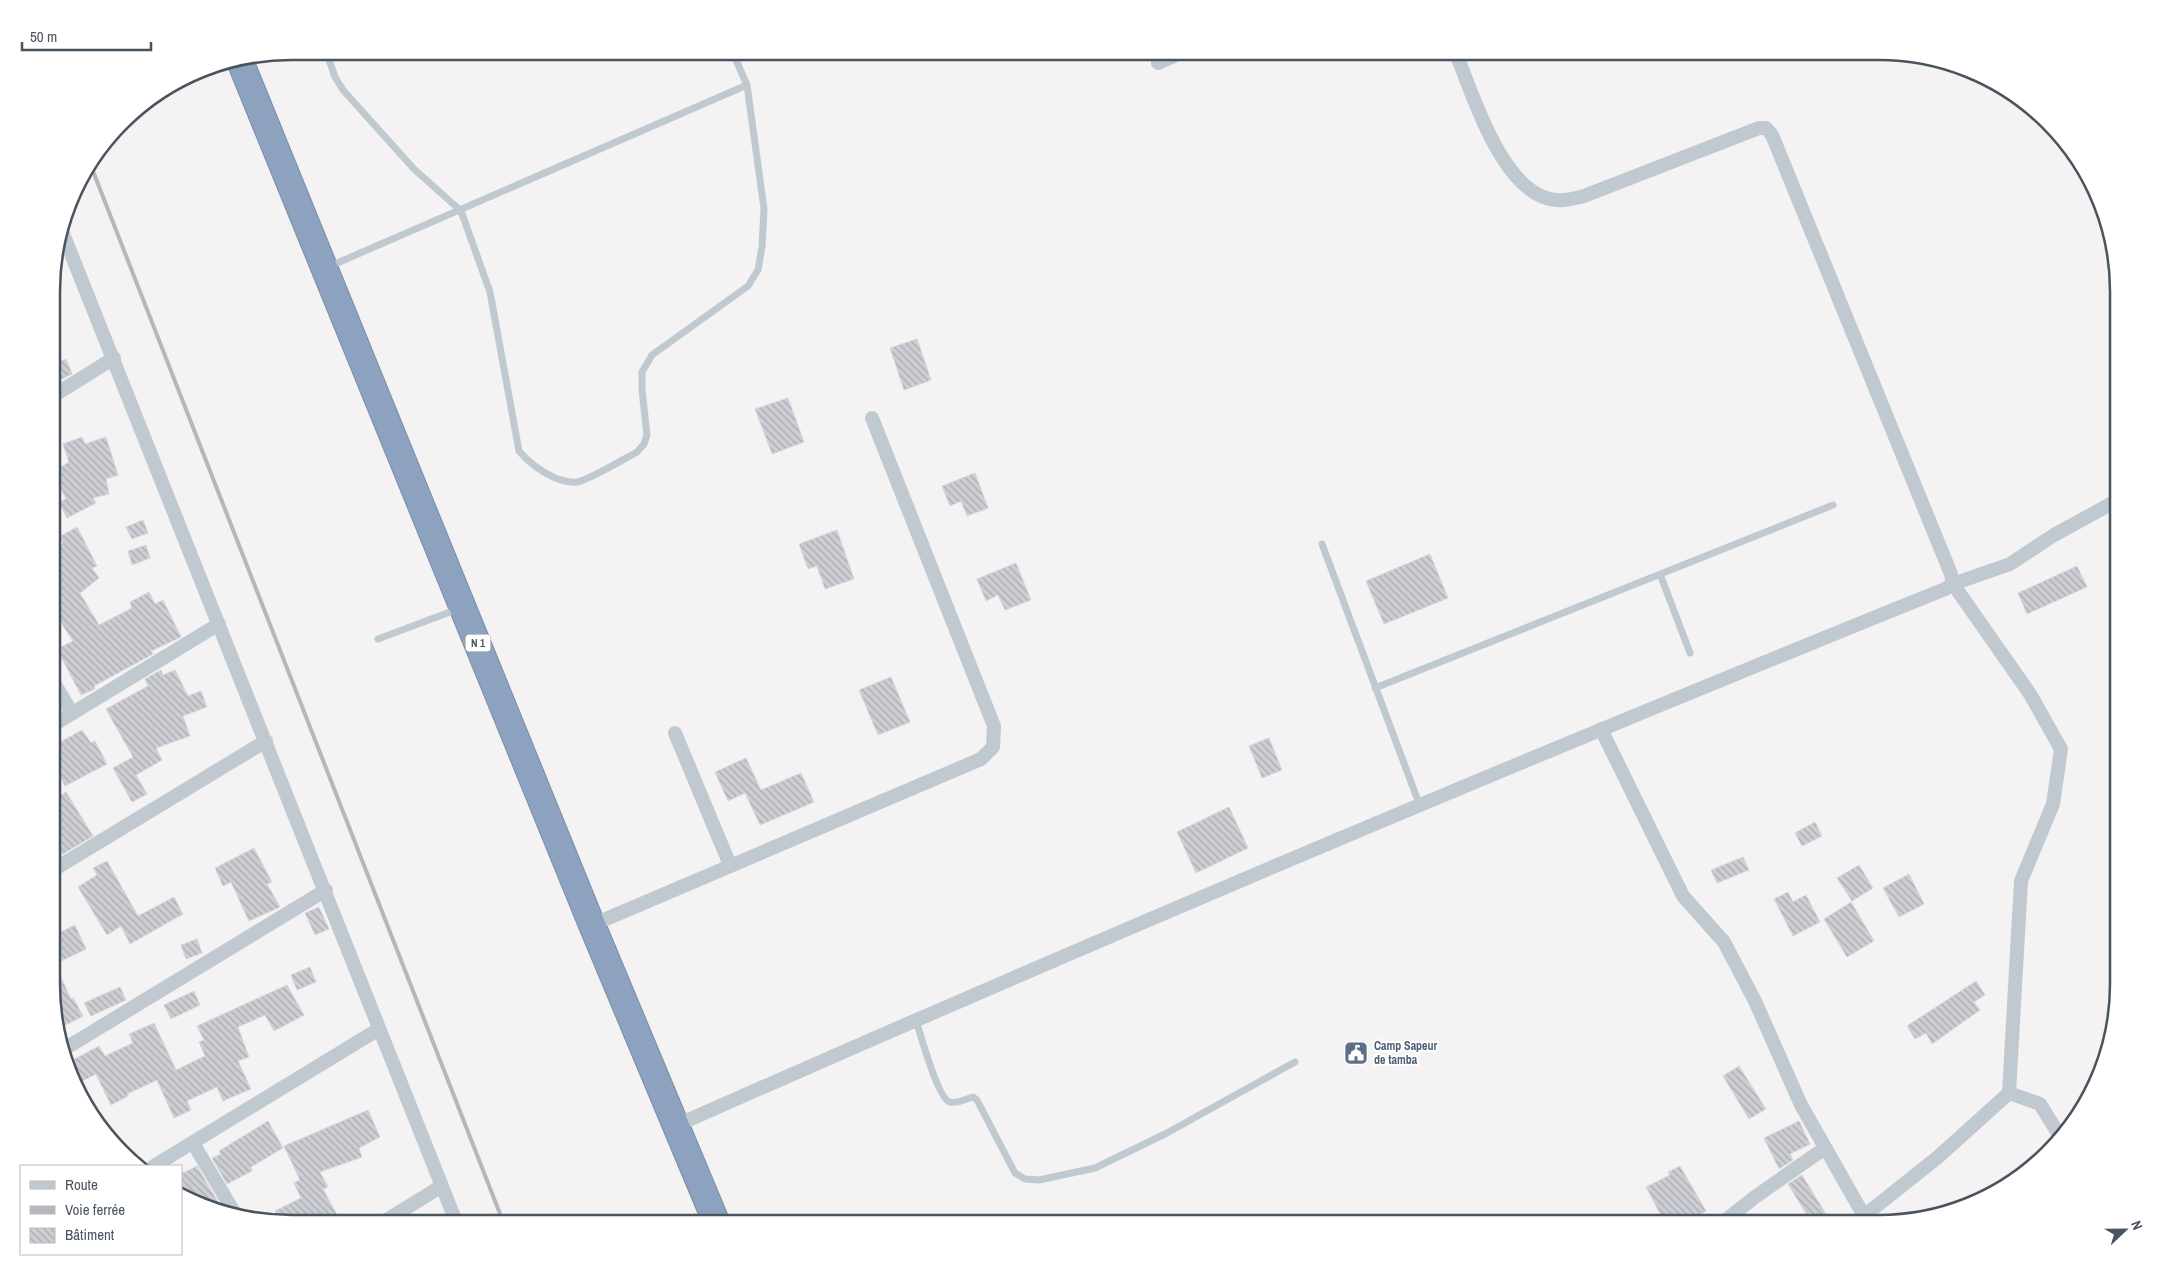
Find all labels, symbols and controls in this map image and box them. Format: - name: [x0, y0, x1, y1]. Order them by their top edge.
- scale bar: [22, 20, 151, 52]
- text: 50 m: [30, 26, 57, 47]
- road number: N 1: [466, 634, 490, 651]
- place label: Camp Sapeur de tamba: [1374, 1038, 1438, 1068]
- public building icon: Camp Sapeur de tamba: [1343, 1040, 1369, 1066]
- legend: [20, 1165, 182, 1255]
- text: Route: [65, 1174, 98, 1195]
- text: Voie ferrée: [65, 1199, 125, 1220]
- north arrow: [2100, 1205, 2150, 1255]
- text: N: [2127, 1218, 2147, 1232]
- text: Bâtiment: [65, 1224, 115, 1245]

